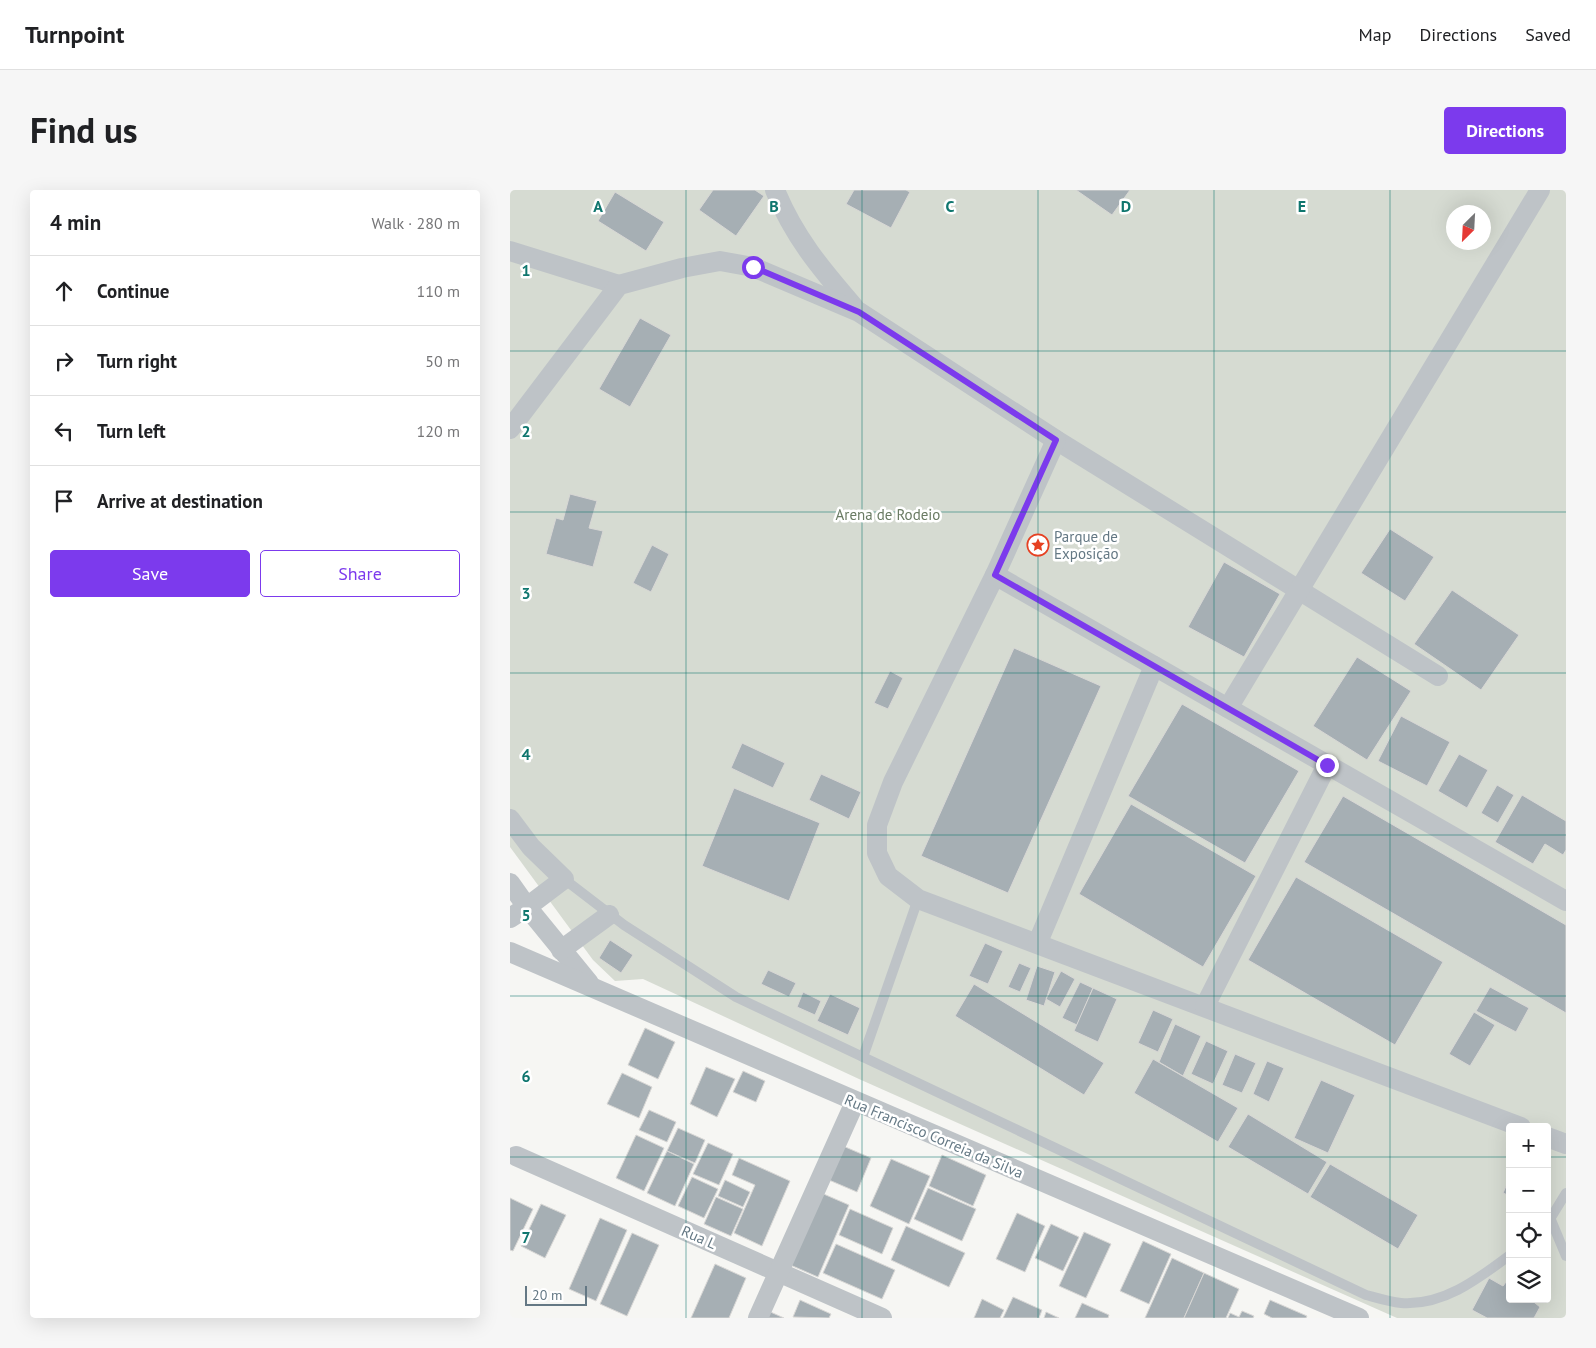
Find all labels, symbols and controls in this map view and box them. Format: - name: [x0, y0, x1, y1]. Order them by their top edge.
- text: Turnpoint: [25, 19, 124, 50]
- text: Map: [1359, 23, 1391, 46]
- text: Directions: [1419, 23, 1497, 46]
- text: Saved: [1525, 23, 1571, 46]
- text: Find us: [30, 107, 138, 153]
- button: Directions: [1444, 107, 1566, 154]
- text: A: [593, 196, 603, 216]
- text: B: [769, 196, 779, 216]
- text: C: [946, 196, 955, 216]
- text: D: [1121, 196, 1131, 216]
- text: E: [1298, 196, 1306, 216]
- north arrow: [1446, 205, 1491, 250]
- text: 4 min: [50, 209, 101, 236]
- text: Walk · 280 m: [371, 213, 460, 233]
- route start: [742, 256, 765, 279]
- text: 1: [521, 260, 531, 280]
- icon: ahead: [50, 277, 78, 305]
- text: Continue: [97, 279, 169, 303]
- text: 110 m: [417, 281, 460, 301]
- icon: right: [50, 347, 78, 375]
- text: Turn right: [97, 349, 177, 373]
- text: 50 m: [425, 351, 460, 371]
- icon: left: [50, 417, 78, 445]
- text: Turn left: [97, 419, 166, 443]
- text: 120 m: [417, 421, 460, 441]
- text: 2: [521, 421, 531, 441]
- icon: arrive: [50, 487, 78, 515]
- text: Arrive at destination: [97, 489, 263, 513]
- park label: Arena de Rodeio: [836, 505, 940, 524]
- place label: Parque de Exposição: [1054, 527, 1119, 563]
- place icon: Parque de Exposição: [1026, 533, 1050, 557]
- button: Save: [50, 550, 250, 597]
- button: Share: [260, 550, 460, 597]
- text: 3: [521, 583, 531, 603]
- text: 4: [521, 744, 531, 764]
- route end: [1316, 754, 1339, 777]
- text: 5: [521, 905, 531, 925]
- text: 6: [521, 1066, 531, 1086]
- street label: Rua Francisco Correia da Silva: [842, 1090, 1026, 1182]
- map controls: [1506, 1123, 1551, 1303]
- button: +: [1506, 1123, 1551, 1168]
- button: −: [1506, 1168, 1551, 1213]
- button: locate: [1506, 1213, 1551, 1258]
- street label: Rua L: [679, 1221, 720, 1253]
- text: 7: [521, 1227, 531, 1247]
- button: layers: [1506, 1258, 1551, 1303]
- scale bar: [525, 1283, 588, 1306]
- text: 20 m: [532, 1286, 562, 1304]

